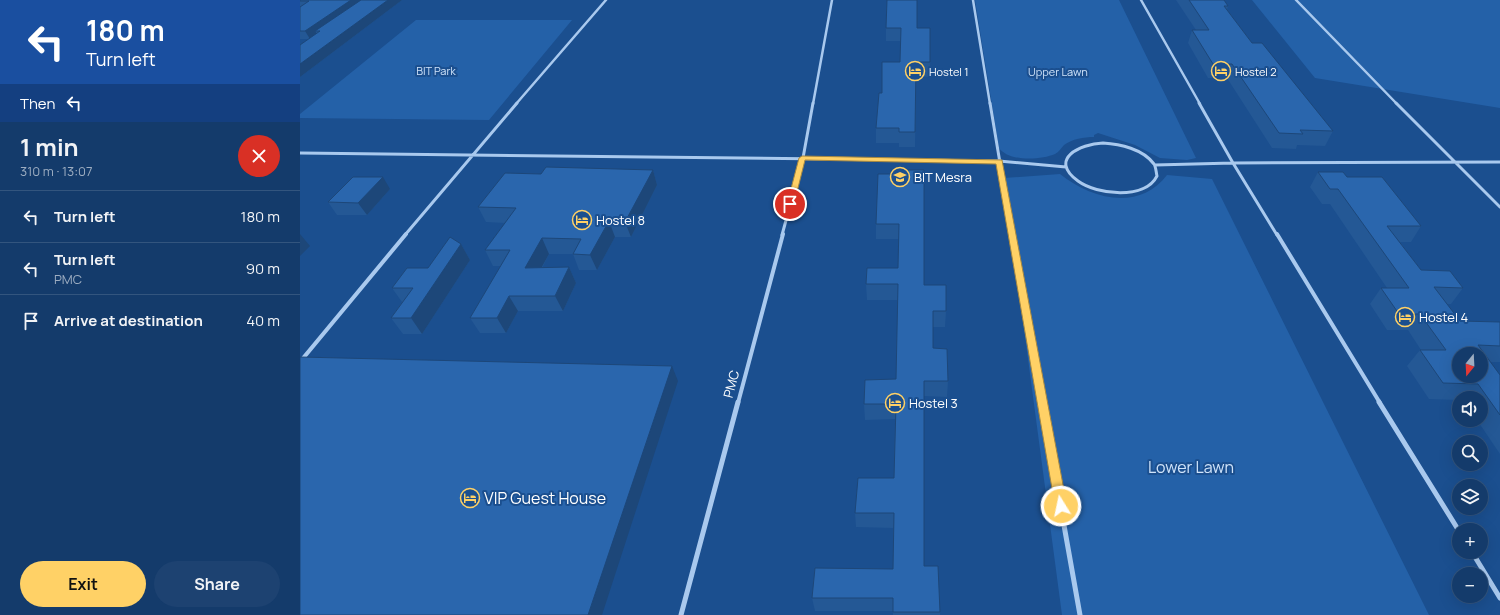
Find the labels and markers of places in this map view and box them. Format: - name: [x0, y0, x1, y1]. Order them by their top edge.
- hotel icon: Hostel 1: [904, 60, 926, 82]
- hotel icon: Hostel 2: [1210, 60, 1232, 82]
- place label: Hostel 1: [929, 64, 968, 79]
- place label: Hostel 2: [1235, 64, 1276, 79]
- school or university icon: BIT Mesra: [889, 166, 911, 188]
- place label: BIT Mesra: [914, 168, 972, 186]
- pin: [773, 187, 807, 221]
- hotel icon: Hostel 8: [571, 209, 593, 231]
- place label: Hostel 8: [596, 211, 645, 229]
- hotel icon: Hostel 4: [1394, 306, 1416, 328]
- place label: Hostel 4: [1419, 308, 1469, 326]
- hotel icon: Hostel 3: [884, 392, 906, 414]
- place label: Hostel 3: [909, 394, 958, 412]
- hotel icon: VIP Guest House: [459, 487, 481, 509]
- place label: VIP Guest House: [484, 487, 606, 509]

